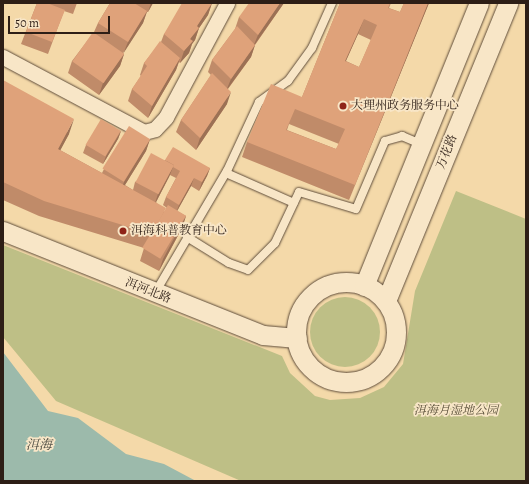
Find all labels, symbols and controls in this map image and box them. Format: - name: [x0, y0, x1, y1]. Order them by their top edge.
- scale bar: [10, 8, 112, 34]
- text: 50 m: [15, 15, 39, 31]
- place label: 大理州政务服务中心: [351, 99, 459, 113]
- marker: 大理州政务服务中心: [338, 101, 348, 111]
- street label: 万花路: [434, 133, 460, 171]
- place label: 洱海科普教育中心: [131, 224, 227, 238]
- marker: 洱海科普教育中心: [118, 226, 128, 236]
- street label: 洱河北路: [123, 275, 173, 307]
- park label: 洱海月湿地公园: [414, 404, 498, 418]
- water label: 洱海: [26, 437, 52, 453]

